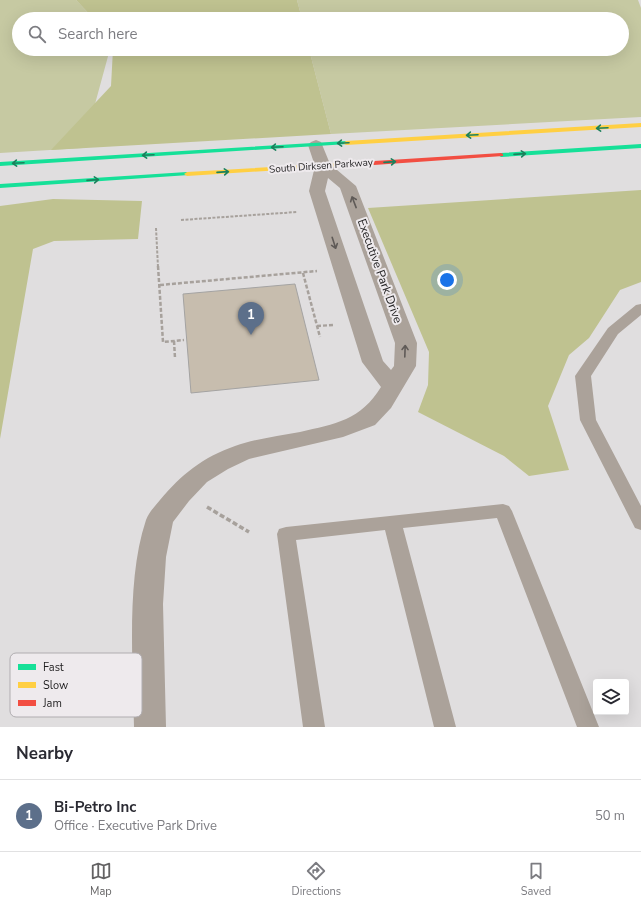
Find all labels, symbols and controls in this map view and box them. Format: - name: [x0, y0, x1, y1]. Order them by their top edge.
- search box: [12, 12, 629, 56]
- icon: search: [26, 23, 48, 45]
- text: Search here: [58, 24, 138, 44]
- one-way arrow: [596, 124, 609, 131]
- one-way arrow: [466, 132, 479, 139]
- one-way arrow: [337, 140, 350, 147]
- one-way arrow: [271, 144, 284, 151]
- one-way arrow: [513, 150, 526, 157]
- one-way arrow: [142, 151, 155, 158]
- street label: South Dirksen Parkway: [269, 155, 374, 177]
- one-way arrow: [383, 158, 396, 165]
- one-way arrow: [12, 159, 25, 166]
- one-way arrow: [216, 169, 229, 176]
- one-way arrow: [86, 176, 99, 184]
- one-way arrow: [350, 197, 358, 209]
- street label: Executive Park Drive: [354, 217, 406, 325]
- one-way arrow: [331, 237, 338, 250]
- your location: [437, 270, 457, 290]
- pin: 1: [238, 302, 264, 335]
- one-way arrow: [402, 345, 409, 358]
- legend: [10, 653, 142, 717]
- text: Fast: [43, 660, 64, 675]
- text: Slow: [43, 678, 68, 693]
- map controls: [593, 679, 629, 715]
- button: layers: [593, 679, 629, 715]
- text: Jam: [42, 696, 62, 711]
- text: Nearby: [16, 742, 73, 765]
- text: Bi-Petro Inc: [54, 797, 136, 817]
- text: 1: [25, 807, 33, 825]
- text: 50 m: [595, 807, 625, 825]
- text: Office · Executive Park Drive: [54, 817, 217, 835]
- tab: Map: [90, 860, 112, 899]
- tab: Directions: [292, 860, 341, 899]
- tab: Saved: [521, 860, 551, 899]

